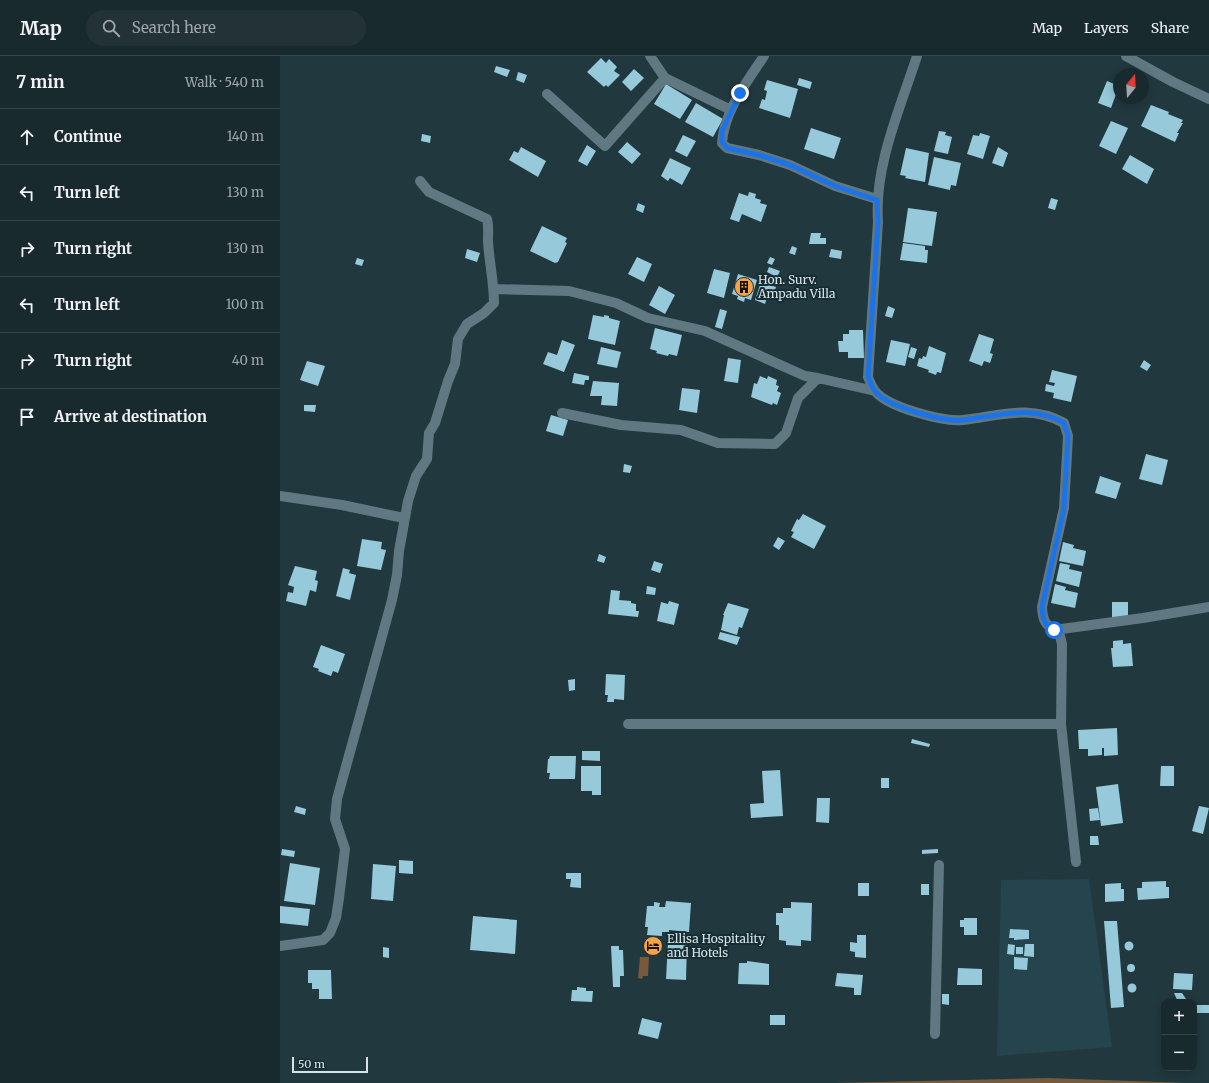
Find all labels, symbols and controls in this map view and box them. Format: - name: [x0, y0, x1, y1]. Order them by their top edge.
- search box: [86, 10, 366, 46]
- text: Map: [20, 16, 62, 40]
- icon: search: [100, 17, 122, 39]
- text: Search here: [132, 18, 216, 37]
- text: Map: [1032, 19, 1062, 37]
- text: Layers: [1084, 19, 1129, 37]
- text: Share: [1151, 19, 1189, 37]
- north arrow: [1113, 68, 1149, 104]
- text: 7 min: [16, 71, 65, 93]
- text: Walk · 540 m: [185, 74, 264, 91]
- route end: [731, 84, 749, 102]
- icon: ahead: [16, 126, 38, 148]
- text: Continue: [54, 127, 122, 146]
- text: 140 m: [227, 128, 264, 145]
- icon: left: [16, 182, 38, 204]
- text: Turn left: [54, 183, 120, 202]
- text: 130 m: [227, 184, 264, 201]
- icon: right: [16, 238, 38, 260]
- text: Turn right: [54, 239, 132, 258]
- text: 130 m: [227, 240, 264, 257]
- place label: Hon. Surv. Ampadu Villa: [757, 272, 836, 301]
- building icon: Hon. Surv. Ampadu Villa: [733, 276, 755, 298]
- icon: left: [16, 294, 38, 316]
- text: Turn left: [54, 295, 120, 314]
- text: 100 m: [226, 296, 264, 313]
- icon: right: [16, 350, 38, 372]
- text: Turn right: [54, 351, 132, 370]
- text: 40 m: [232, 352, 264, 369]
- icon: arrive: [16, 406, 38, 428]
- text: Arrive at destination: [54, 407, 207, 426]
- route start: [1045, 621, 1063, 639]
- place label: Ellisa Hospitality and Hotels: [667, 931, 765, 960]
- hotel icon: Ellisa Hospitality and Hotels: [642, 935, 664, 957]
- map controls: [1161, 999, 1197, 1071]
- button: +: [1161, 999, 1197, 1035]
- button: −: [1161, 1035, 1197, 1071]
- scale bar: [292, 1055, 368, 1074]
- text: 50 m: [298, 1057, 325, 1071]

